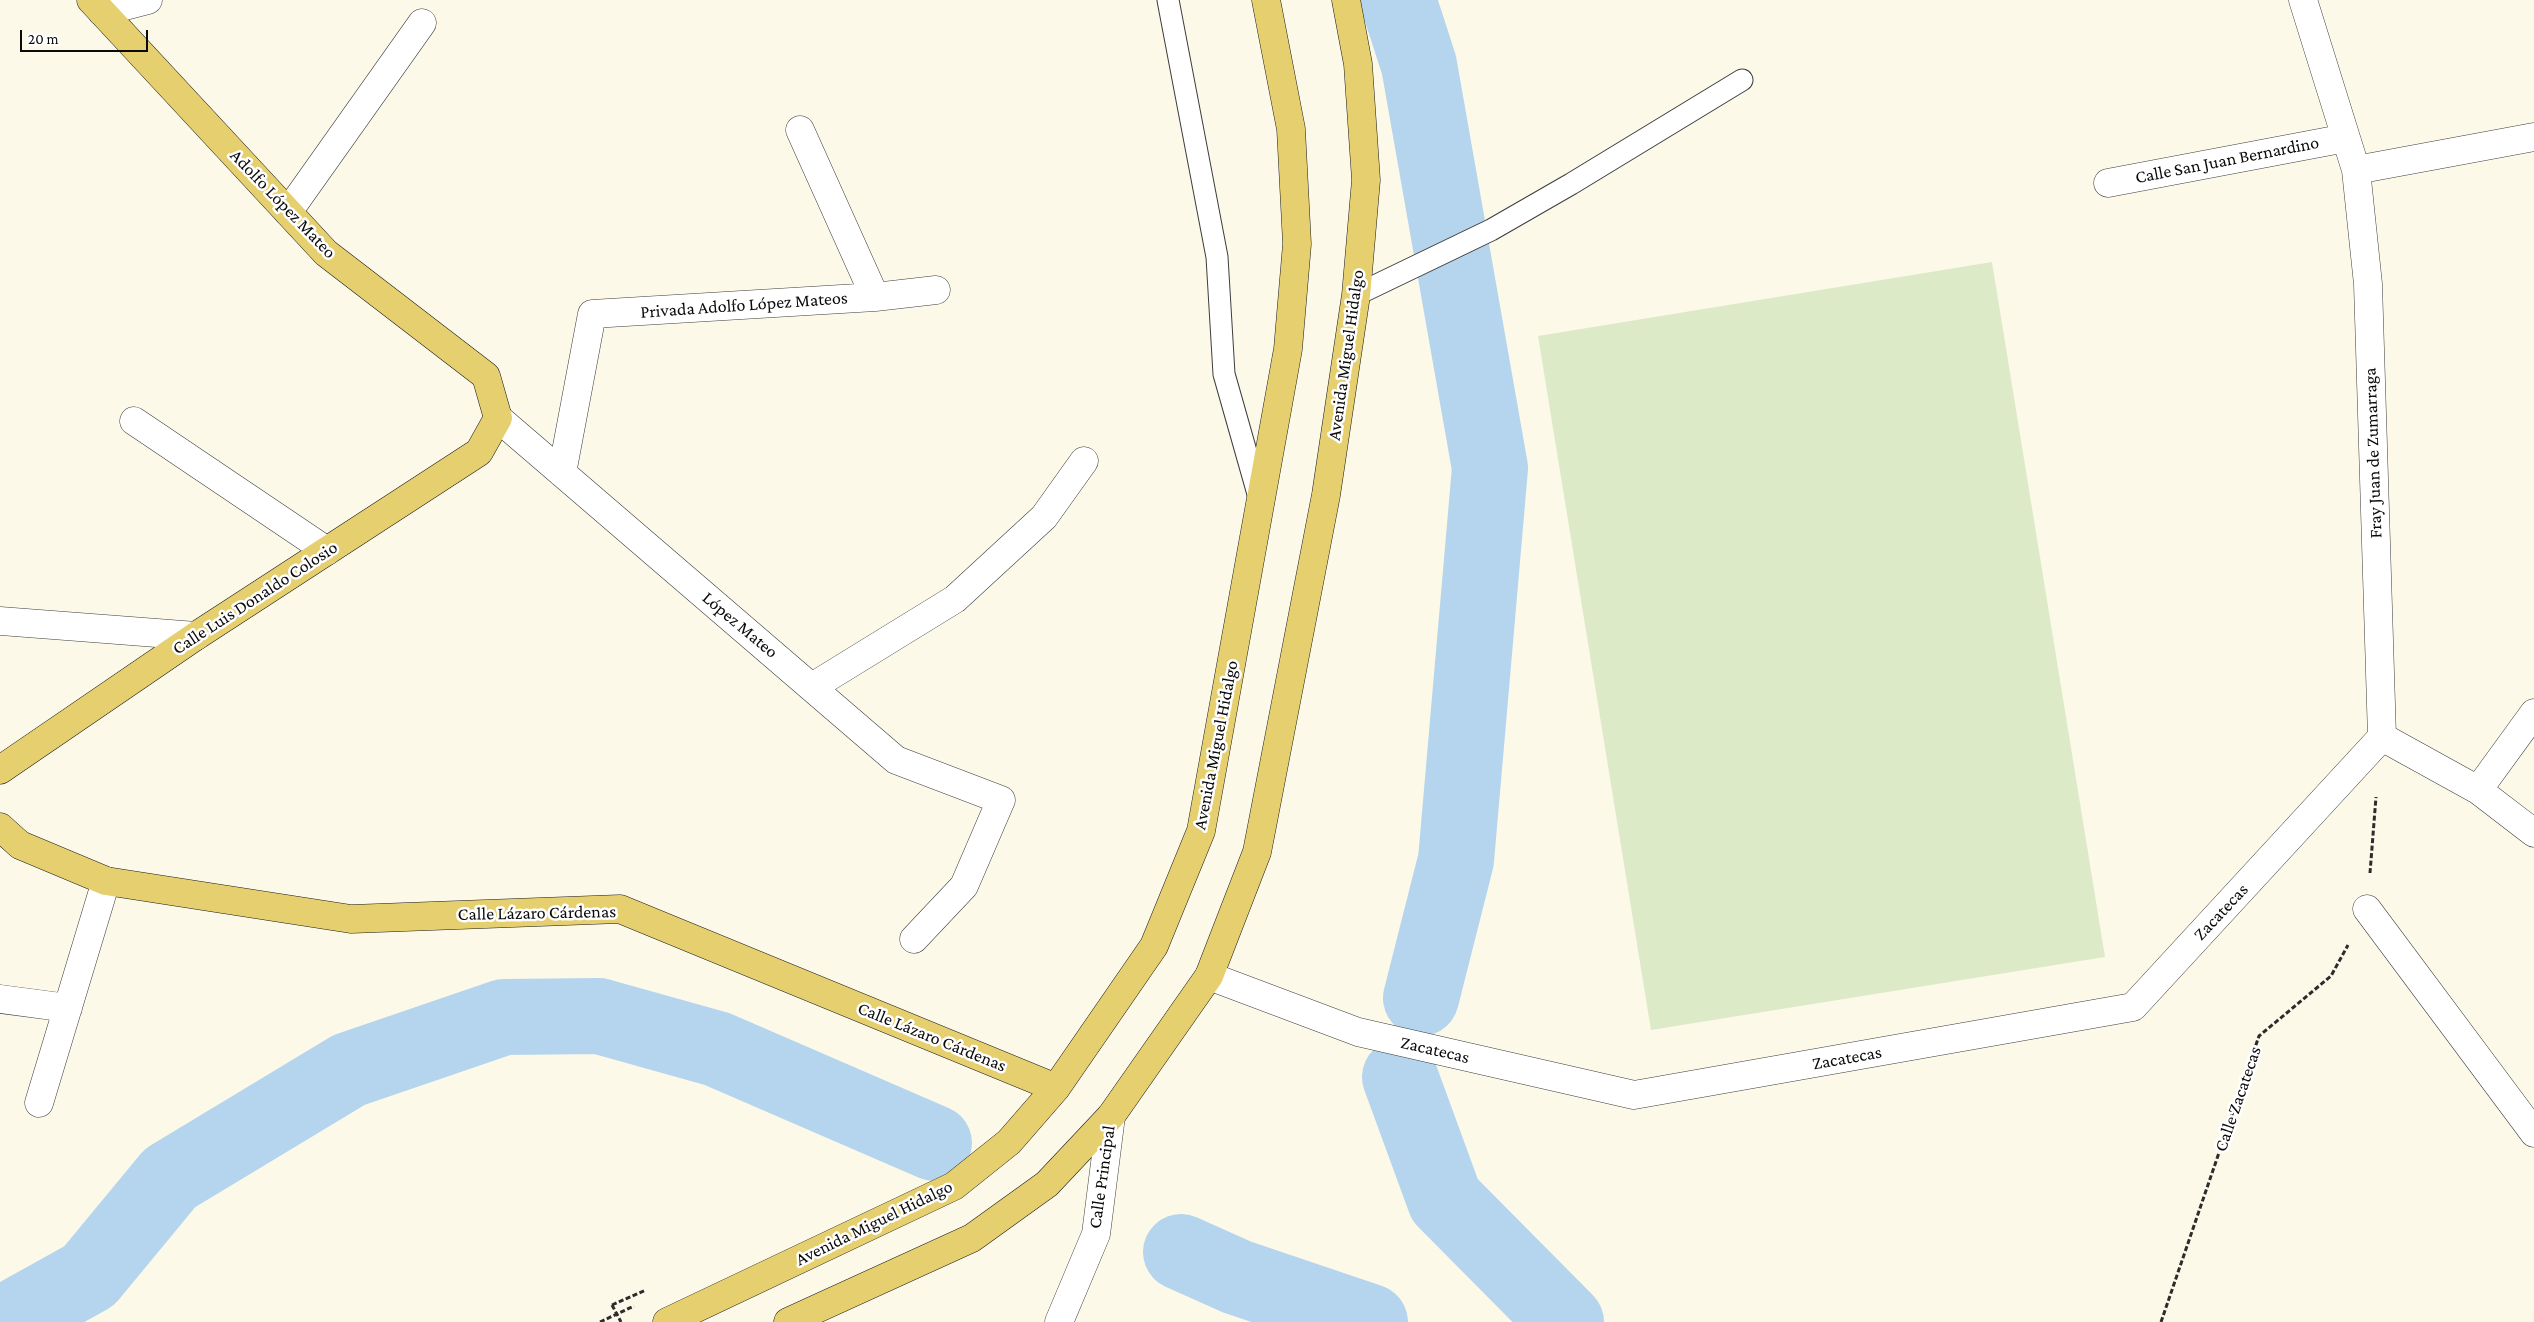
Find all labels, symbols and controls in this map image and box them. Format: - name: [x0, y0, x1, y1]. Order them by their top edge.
- scale bar: [22, 20, 150, 52]
- text: 20 m: [28, 31, 59, 47]
- street label: Calle San Juan Bernardino: [2133, 132, 2321, 188]
- street label: Adolfo López Mateo: [226, 145, 340, 263]
- street label: Avenida Miguel Hidalgo: [1323, 268, 1369, 442]
- street label: Privada Adolfo López Mateos: [639, 287, 849, 323]
- street label: Fray Juan de Zumarraga: [2359, 367, 2387, 539]
- street label: Calle Luis Donaldo Colosio: [168, 537, 342, 659]
- street label: López Mateo: [698, 587, 782, 663]
- street label: Avenida Miguel Hidalgo: [1189, 659, 1243, 831]
- street label: Zacatecas: [2189, 879, 2253, 945]
- street label: Calle Lázaro Cárdenas: [458, 901, 616, 925]
- street label: Calle Lázaro Cárdenas: [854, 997, 1010, 1077]
- street label: Zacatecas: [1398, 1032, 1472, 1068]
- street label: Zacatecas: [1811, 1041, 1883, 1075]
- street label: Calle Zacatecas: [2210, 1044, 2266, 1154]
- street label: Calle Principal: [1084, 1124, 1120, 1230]
- street label: Avenida Miguel Hidalgo: [792, 1176, 956, 1270]

